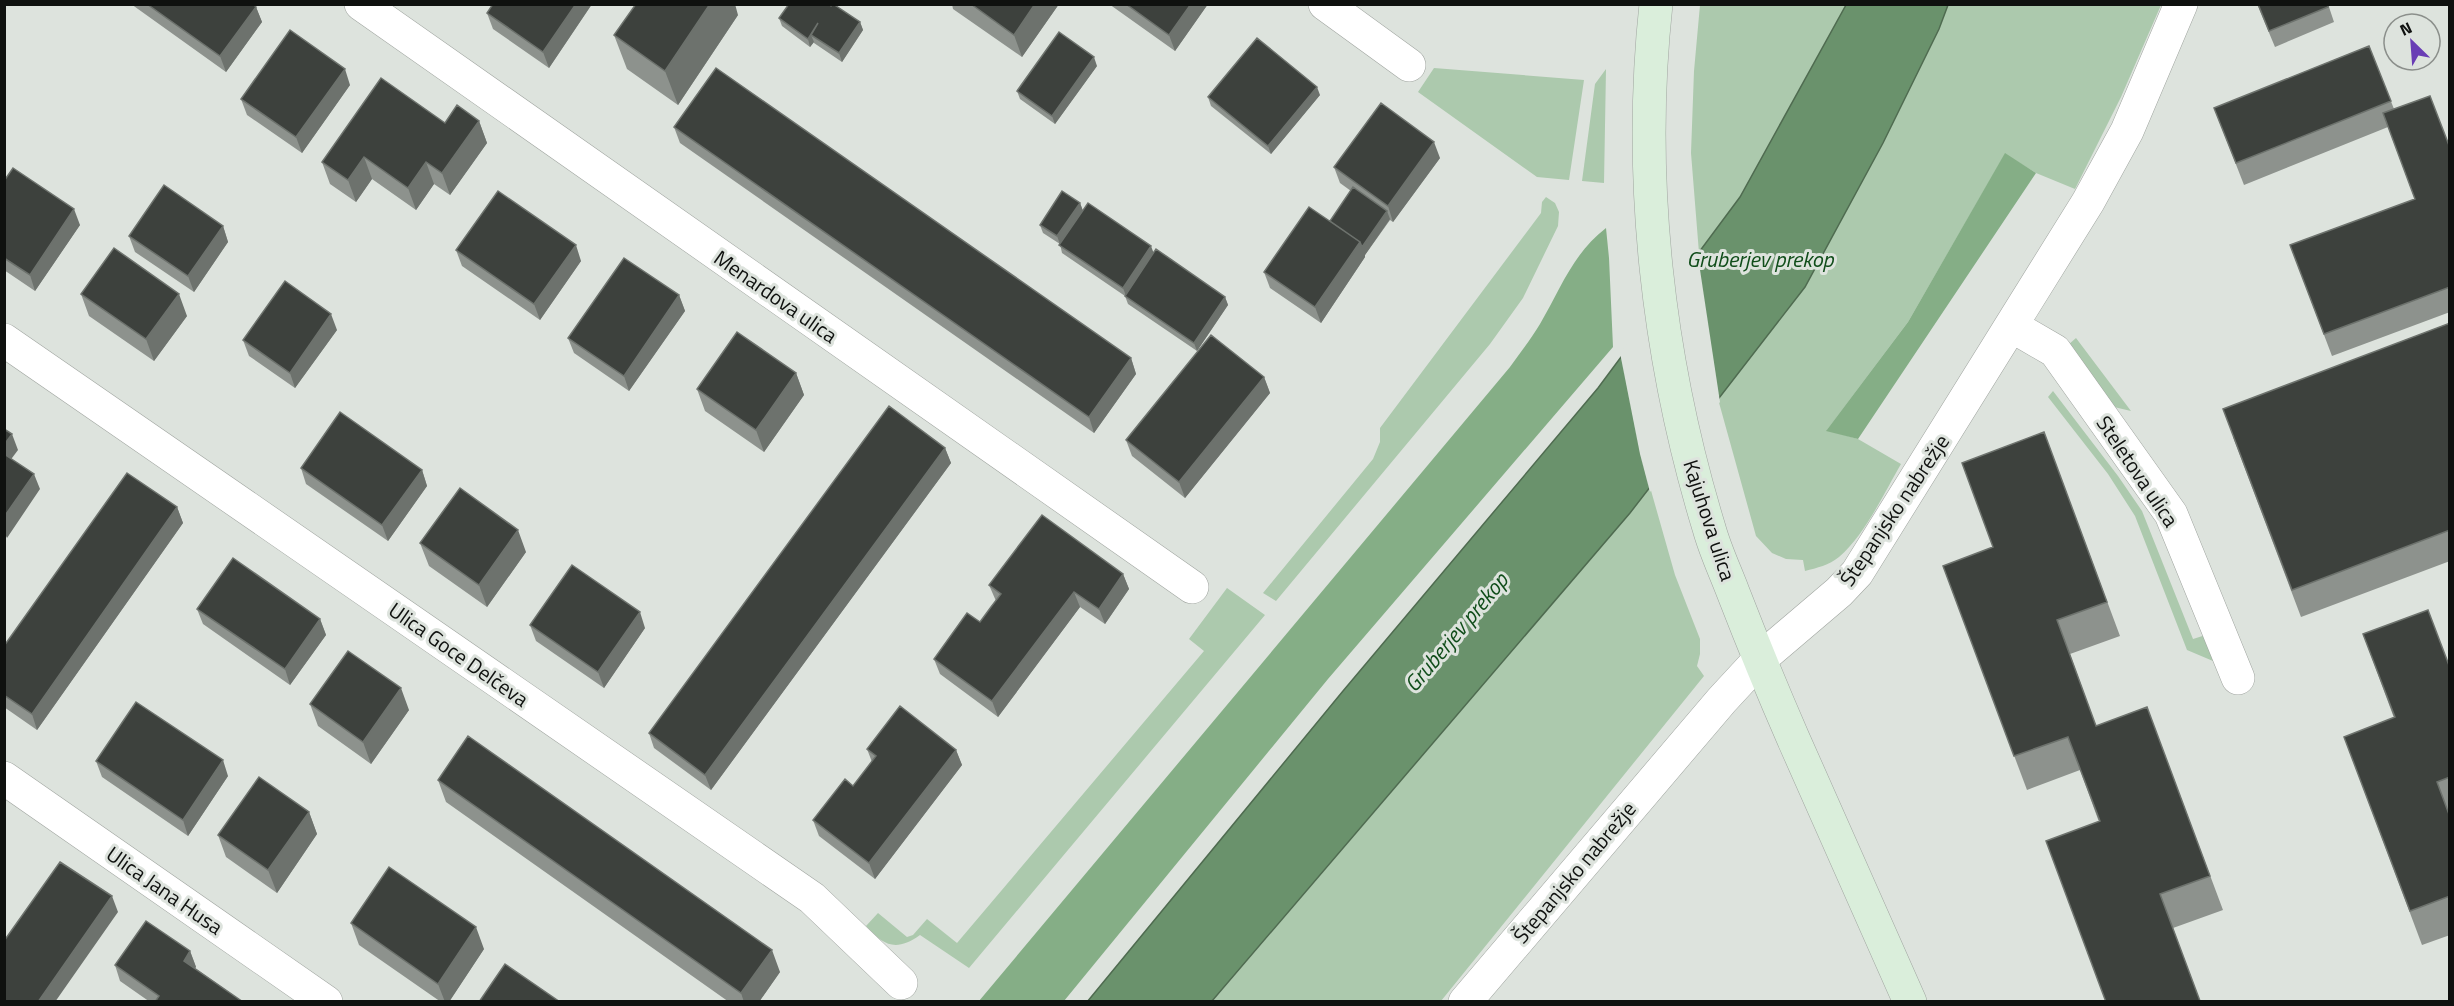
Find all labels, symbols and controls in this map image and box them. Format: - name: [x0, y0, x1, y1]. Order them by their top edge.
- north arrow: [2382, 12, 2442, 72]
- text: N: [2396, 15, 2416, 42]
- street label: Menardova ulica: [708, 242, 845, 351]
- water label: Gruberjev prekop: [1686, 242, 1835, 276]
- street label: Steletova ulica: [2089, 409, 2187, 533]
- street label: Štepanjsko nabrežje: [1831, 428, 1957, 592]
- street label: Kajuhova ulica: [1675, 455, 1745, 585]
- water label: Gruberjev prekop: [1396, 564, 1517, 699]
- street label: Ulica Goce Delčeva: [382, 594, 536, 715]
- street label: Štepanjsko nabrežje: [1505, 794, 1643, 950]
- street label: Ulica Jana Husa: [100, 838, 230, 942]

